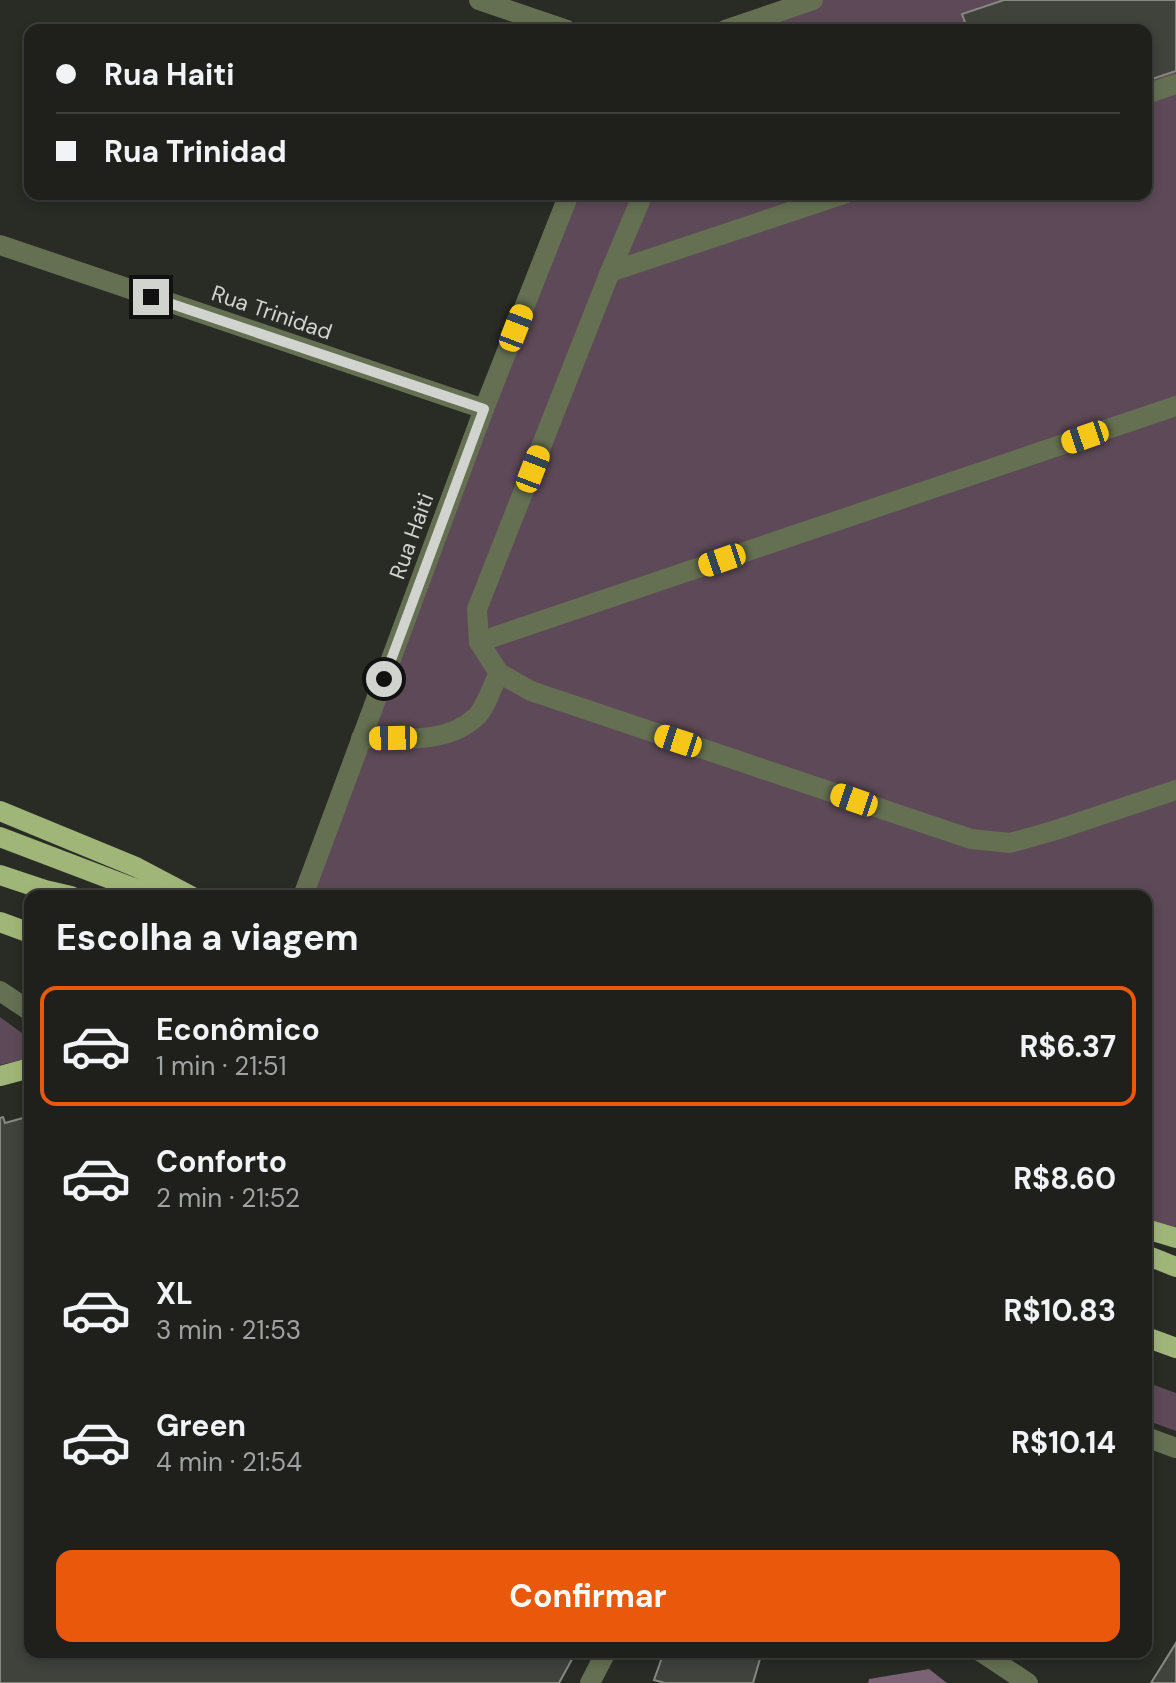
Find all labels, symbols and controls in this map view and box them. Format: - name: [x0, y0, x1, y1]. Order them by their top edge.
- text: Rua Haiti: [104, 55, 234, 94]
- text: Rua Trinidad: [104, 132, 287, 171]
- street label: Rua Trinidad: [208, 278, 336, 347]
- route end: [133, 279, 169, 315]
- car: [496, 301, 536, 355]
- car: [1058, 418, 1112, 456]
- car: [513, 442, 553, 496]
- street label: Rua Haiti: [383, 489, 440, 583]
- car: [695, 541, 749, 579]
- route start: [366, 661, 402, 697]
- car: [651, 722, 705, 760]
- car: [369, 726, 417, 750]
- car: [827, 781, 881, 819]
- text: Escolha a viagem: [56, 914, 359, 961]
- icon: car: [60, 1010, 132, 1082]
- text: Econômico: [156, 1010, 320, 1049]
- text: R$6.37: [1019, 1027, 1116, 1066]
- text: 1 min · 21:51: [156, 1049, 287, 1083]
- icon: car: [60, 1142, 132, 1214]
- text: Conforto: [156, 1142, 287, 1181]
- text: R$8.60: [1013, 1159, 1116, 1198]
- text: 2 min · 21:52: [156, 1181, 300, 1215]
- icon: car: [60, 1274, 132, 1346]
- text: XL: [156, 1274, 193, 1313]
- text: R$10.83: [1003, 1291, 1116, 1330]
- text: 3 min · 21:53: [156, 1313, 301, 1347]
- icon: car: [60, 1406, 132, 1478]
- text: Green: [156, 1406, 246, 1445]
- text: R$10.14: [1011, 1423, 1116, 1462]
- text: 4 min · 21:54: [156, 1445, 302, 1479]
- button: Confirmar: [56, 1550, 1120, 1642]

